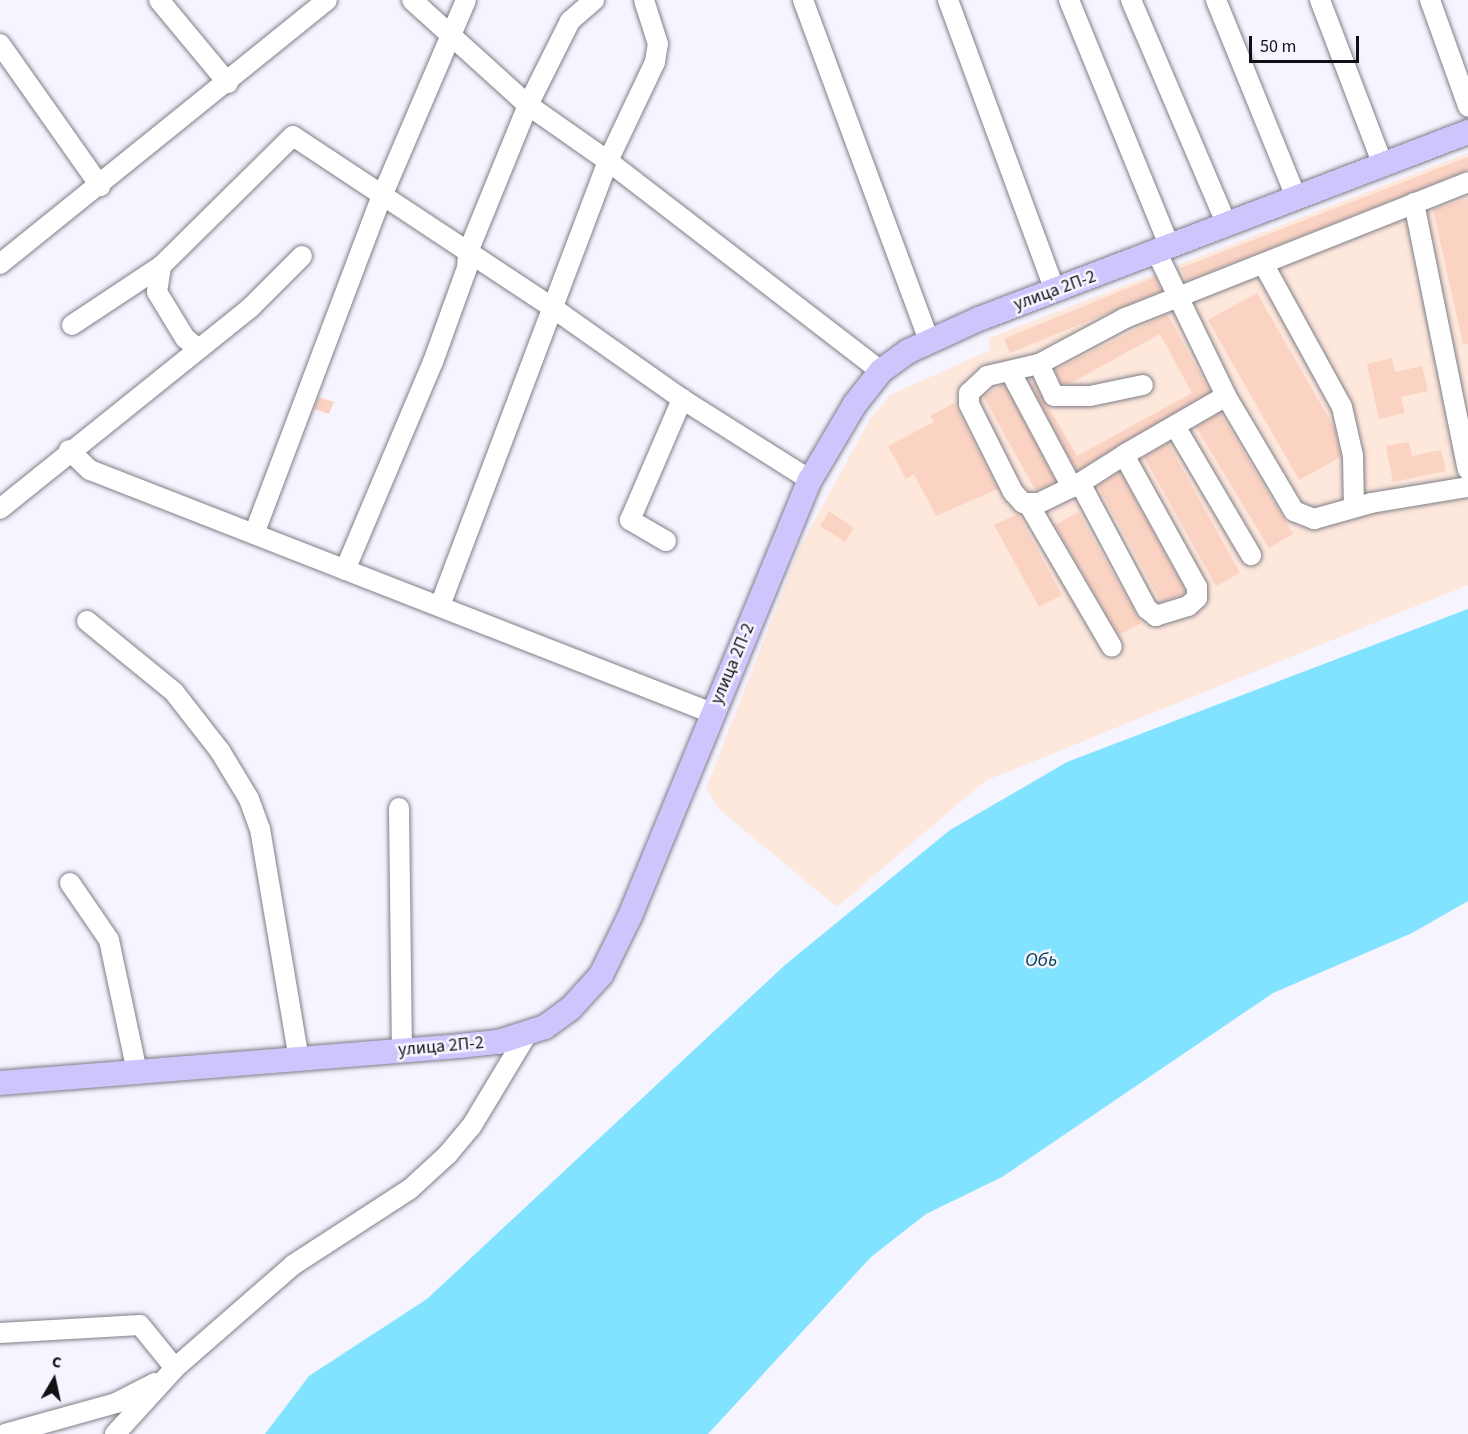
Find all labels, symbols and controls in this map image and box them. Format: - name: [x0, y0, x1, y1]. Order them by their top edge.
- scale bar: [1252, 24, 1362, 62]
- text: 50 m: [1260, 34, 1296, 59]
- street label: улица 2П-2: [1011, 266, 1099, 316]
- street label: улица 2П-2: [706, 620, 760, 708]
- water label: Обь: [1025, 948, 1057, 972]
- street label: улица 2П-2: [397, 1032, 485, 1062]
- north arrow: [24, 1350, 84, 1410]
- text: С: [50, 1351, 63, 1374]

